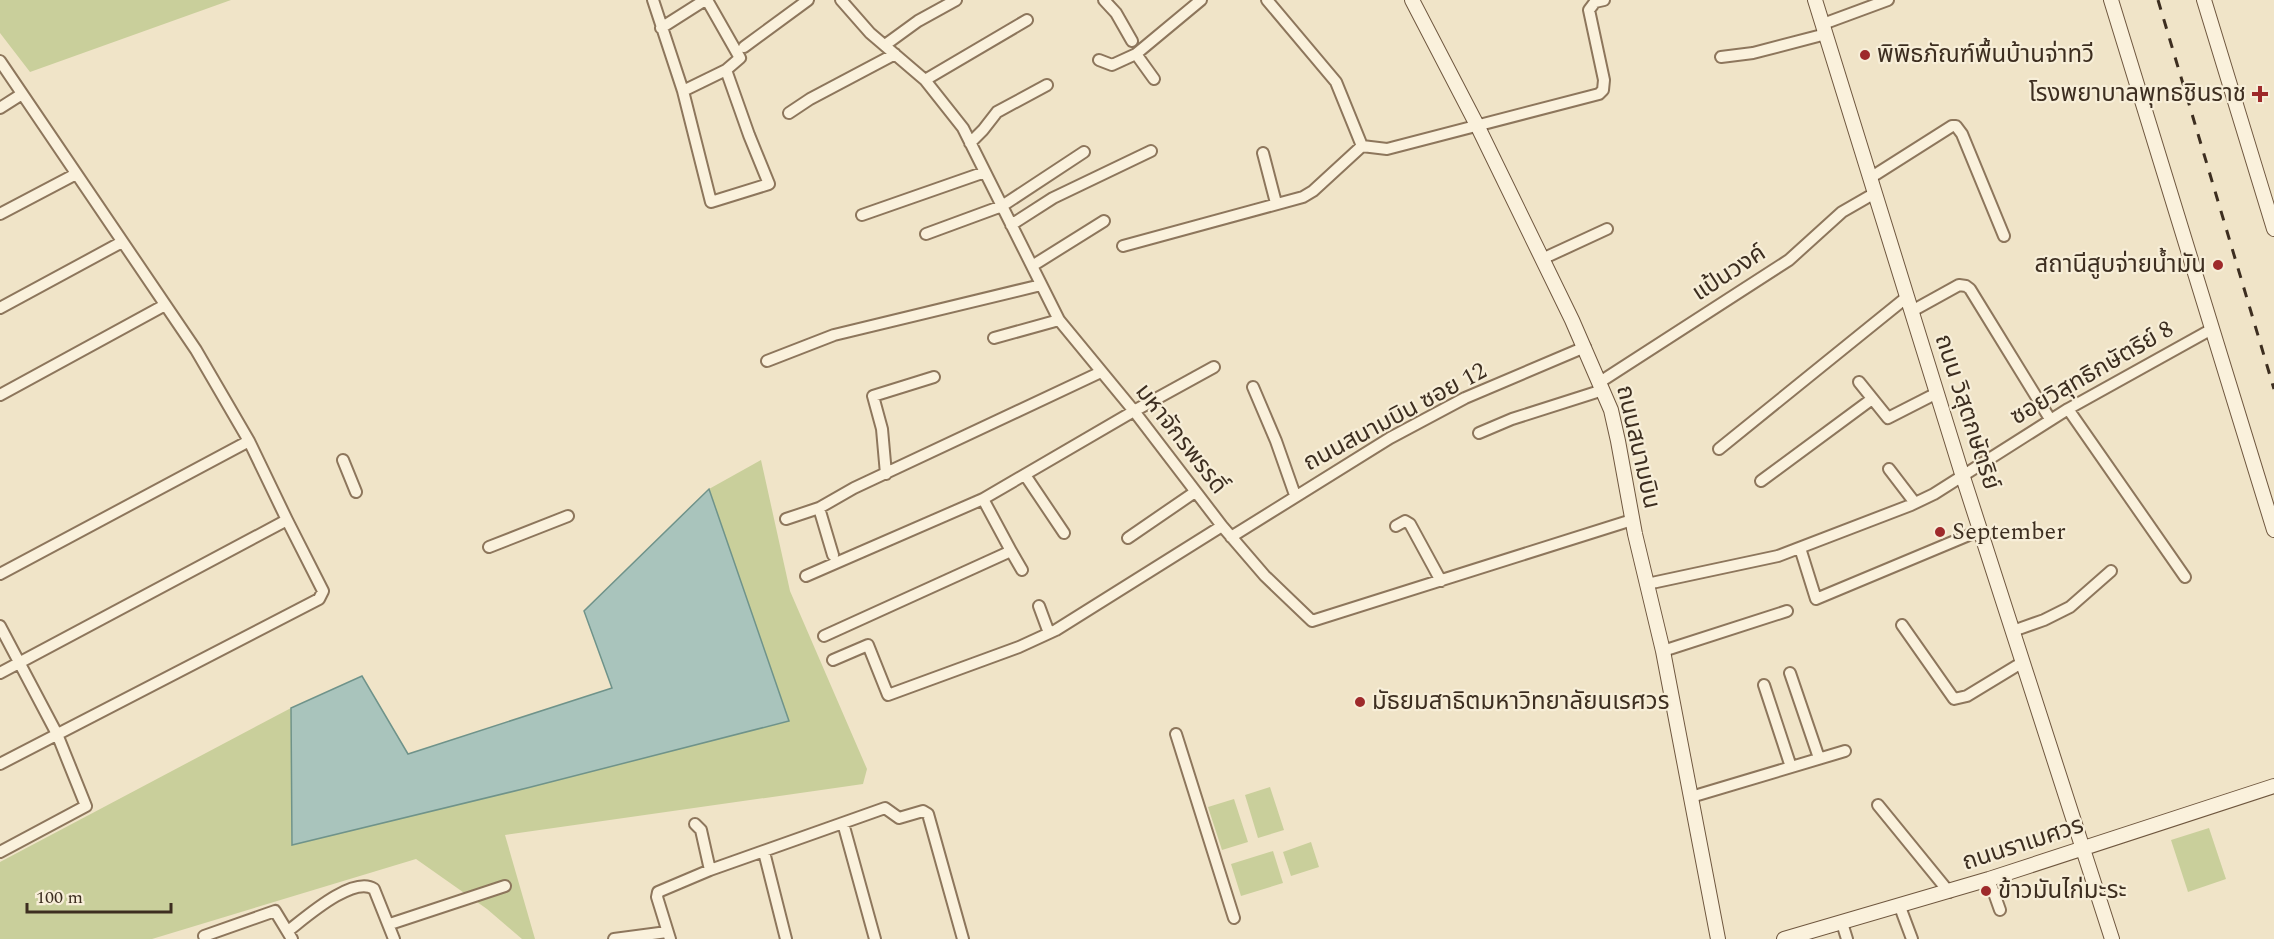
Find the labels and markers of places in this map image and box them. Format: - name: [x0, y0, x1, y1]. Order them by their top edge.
- place label: พิพิธภัณฑ์พื้นบ้านจ่าทวี: [1877, 37, 2094, 73]
- marker: พิพิธภัณฑ์พื้นบ้านจ่าทวี: [1858, 48, 1872, 62]
- place label: โรงพยาบาลพุทธชินราช: [2029, 76, 2246, 112]
- marker: โรงพยาบาลพุทธชินราช: [2251, 85, 2269, 103]
- place label: สถานีสูบจ่ายน้ำมัน: [2034, 247, 2206, 283]
- marker: สถานีสูบจ่ายน้ำมัน: [2211, 258, 2225, 272]
- place label: September: [1952, 514, 2066, 550]
- marker: September: [1933, 525, 1947, 539]
- place label: มัธยมสาธิตมหาวิทยาลัยนเรศวร: [1372, 684, 1669, 720]
- marker: มัธยมสาธิตมหาวิทยาลัยนเรศวร: [1353, 695, 1367, 709]
- place label: ข้าวมันไก่มะระ: [1998, 873, 2127, 909]
- marker: ข้าวมันไก่มะระ: [1979, 884, 1993, 898]

